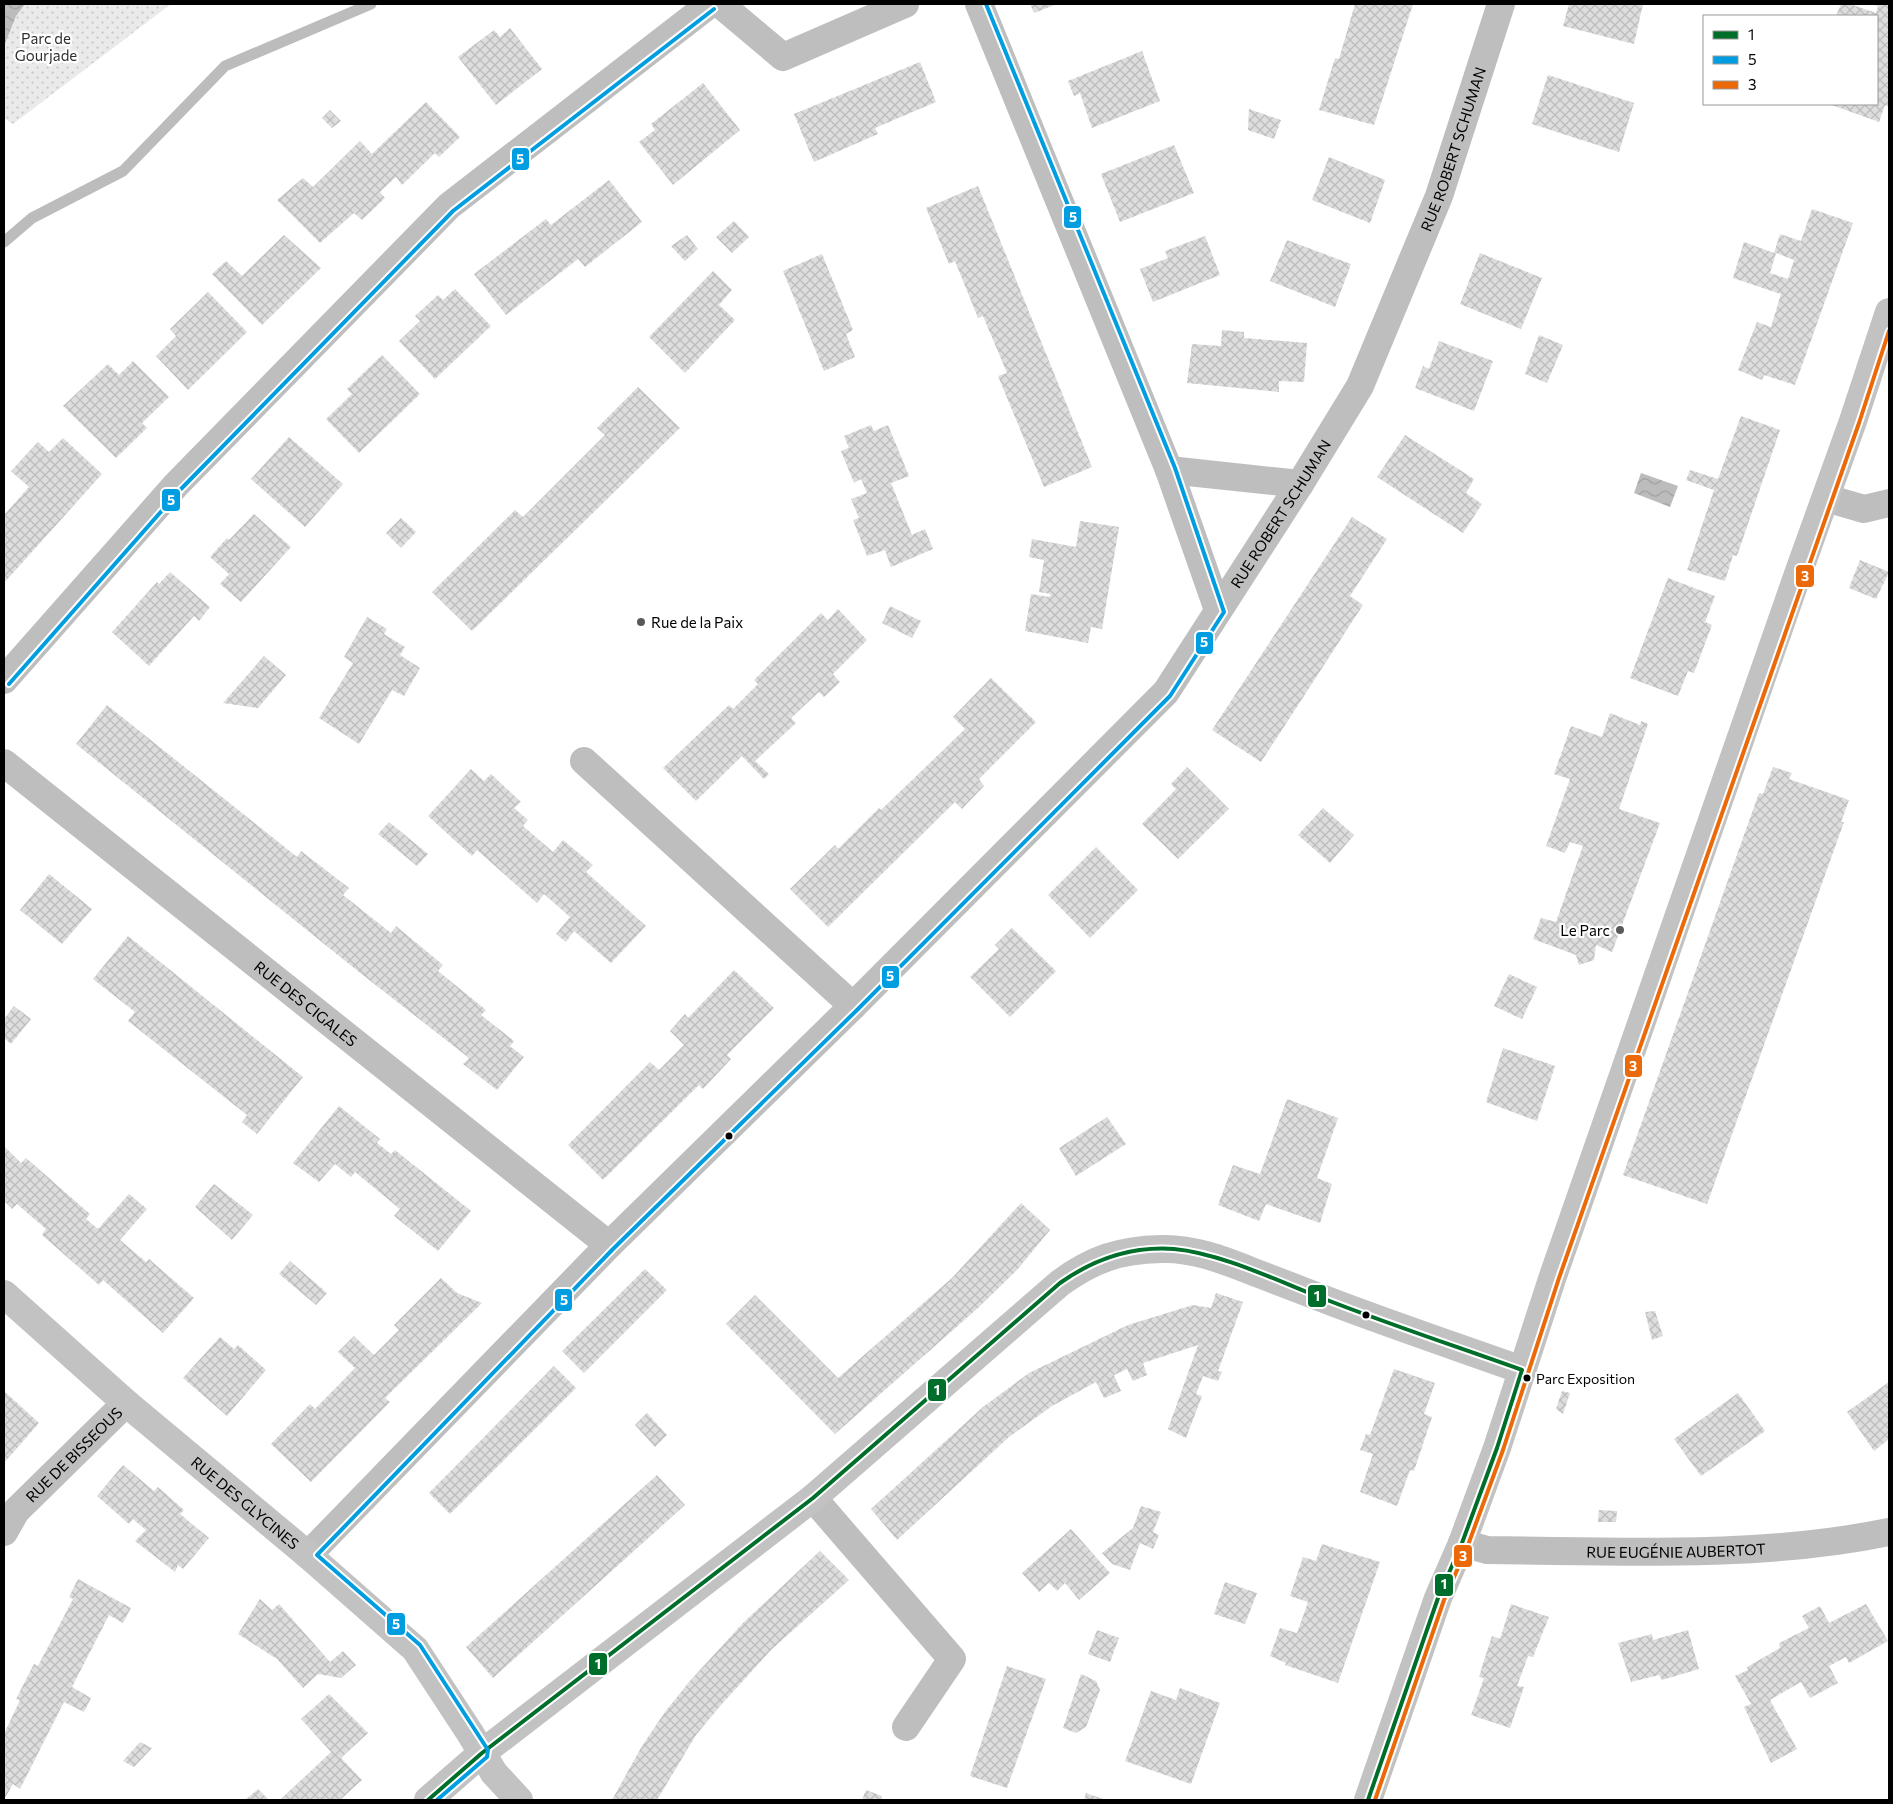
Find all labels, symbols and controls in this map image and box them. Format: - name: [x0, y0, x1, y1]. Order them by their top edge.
- legend: [1703, 15, 1878, 105]
- text: 1: [1748, 25, 1754, 43]
- park label: Parc de Gourjade: [15, 29, 77, 64]
- text: 5: [1748, 50, 1757, 68]
- street label: RUE ROBERT SCHUMAN: [1416, 65, 1489, 234]
- text: 3: [1748, 75, 1757, 93]
- line badge: 5: [511, 147, 530, 171]
- text: 5: [516, 150, 524, 167]
- line badge: 5: [1063, 205, 1082, 229]
- text: 5: [1069, 208, 1077, 225]
- street label: RUE ROBERT SCHUMAN: [1227, 436, 1334, 591]
- line badge: 5: [161, 488, 181, 512]
- text: 5: [167, 491, 175, 508]
- line badge: 3: [1795, 564, 1815, 588]
- text: 3: [1801, 567, 1809, 584]
- place label: Rue de la Paix: [651, 613, 743, 631]
- marker: Rue de la Paix: [635, 616, 647, 628]
- line badge: 5: [1195, 631, 1214, 655]
- text: 5: [1200, 633, 1208, 650]
- place label: Le Parc: [1560, 921, 1610, 939]
- marker: Le Parc: [1614, 924, 1626, 936]
- street label: RUE DES CIGALES: [251, 957, 361, 1050]
- line badge: 5: [881, 965, 900, 989]
- text: 5: [886, 967, 894, 984]
- line badge: 3: [1624, 1054, 1643, 1078]
- text: 3: [1629, 1057, 1637, 1074]
- unlabelled marker: [724, 1131, 734, 1141]
- line badge: 1: [1307, 1284, 1327, 1308]
- text: 1: [1314, 1287, 1320, 1304]
- line badge: 5: [554, 1288, 573, 1312]
- text: 5: [560, 1291, 568, 1308]
- unlabelled marker: [1361, 1310, 1371, 1320]
- place label: Parc Exposition: [1536, 1370, 1635, 1387]
- marker: Parc Exposition: [1522, 1373, 1532, 1383]
- line badge: 1: [927, 1378, 947, 1402]
- text: 1: [934, 1381, 940, 1398]
- street label: RUE DE BISSEOUS: [22, 1403, 126, 1506]
- street label: RUE DES GLYCINES: [188, 1452, 303, 1553]
- street label: RUE EUGÉNIE AUBERTOT: [1586, 1539, 1767, 1561]
- line badge: 3: [1453, 1544, 1473, 1568]
- text: 3: [1459, 1547, 1467, 1564]
- line badge: 1: [1434, 1573, 1454, 1597]
- text: 1: [1441, 1575, 1447, 1592]
- line badge: 5: [386, 1612, 406, 1636]
- text: 5: [392, 1615, 400, 1632]
- line badge: 1: [588, 1652, 608, 1676]
- text: 1: [595, 1655, 601, 1672]

